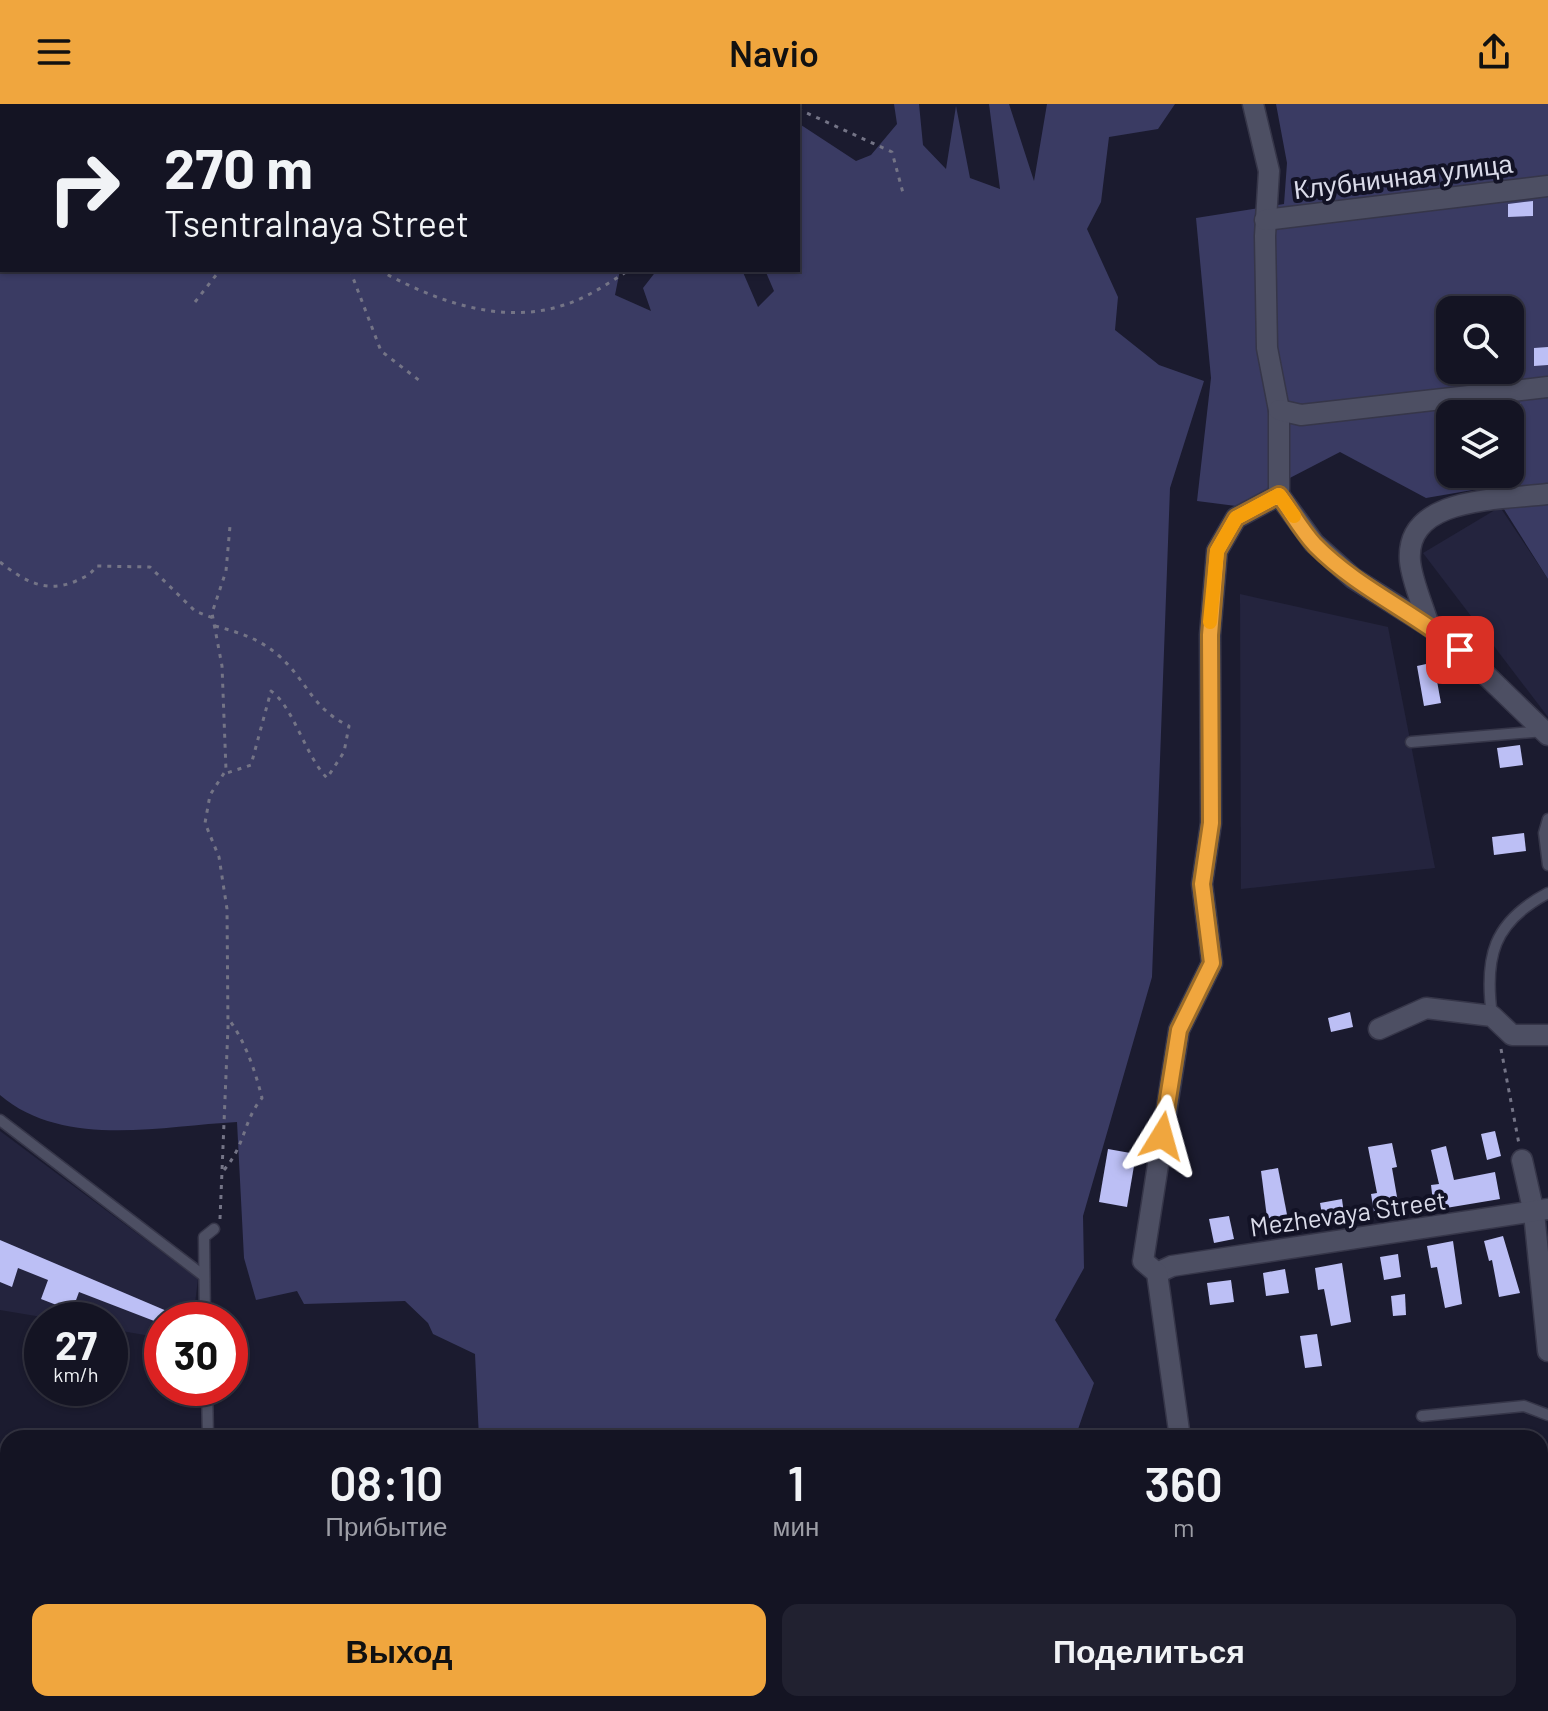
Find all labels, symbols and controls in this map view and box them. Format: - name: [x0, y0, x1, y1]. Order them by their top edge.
- icon: menu: [32, 30, 76, 74]
- icon: share: [1472, 30, 1516, 74]
- text: Navio: [729, 31, 819, 74]
- text: 270 m: [164, 133, 313, 200]
- icon: right: [32, 136, 136, 240]
- street label: Клубничная улица: [1292, 147, 1515, 204]
- text: Tsentralnaya Street: [164, 201, 469, 244]
- map controls: [1436, 296, 1524, 488]
- button: search: [1436, 296, 1524, 384]
- button: layers: [1436, 400, 1524, 488]
- pin: [1426, 616, 1494, 684]
- icon: arrive: [1438, 628, 1482, 672]
- position arrow: [1120, 1094, 1204, 1178]
- street label: Mezhevaya Street: [1248, 1183, 1448, 1242]
- speed limit sign: 30: [144, 1302, 248, 1406]
- text: 27: [55, 1320, 97, 1368]
- text: km/h: [53, 1362, 99, 1386]
- text: 08:10: [329, 1453, 443, 1511]
- text: 1: [788, 1453, 804, 1511]
- text: 360: [1145, 1454, 1223, 1512]
- text: Прибытие: [325, 1510, 447, 1541]
- text: мин: [773, 1510, 819, 1541]
- text: m: [1173, 1511, 1194, 1542]
- button: Выход: [32, 1604, 766, 1696]
- button: Поделиться: [782, 1604, 1516, 1696]

